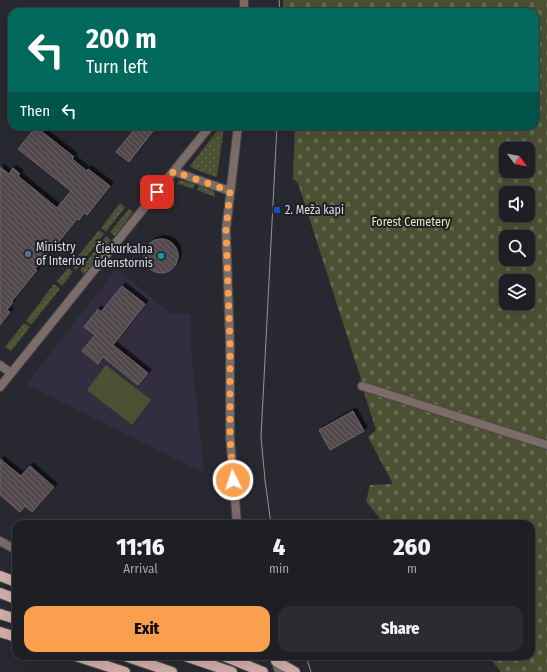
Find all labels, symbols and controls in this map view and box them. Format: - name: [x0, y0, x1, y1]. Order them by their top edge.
- text: 200 m: [86, 22, 157, 55]
- icon: left: [20, 24, 72, 76]
- text: Turn left: [86, 56, 148, 78]
- icon: left: [58, 100, 80, 122]
- text: Then: [20, 102, 50, 120]
- north arrow: [499, 142, 535, 178]
- map controls: [499, 142, 535, 310]
- pin: [140, 175, 174, 209]
- icon: arrive: [146, 181, 168, 203]
- button: sound: [499, 186, 535, 222]
- place label: 2. Meža kapi: [285, 203, 344, 217]
- marker: 2. Meža kapi: [272, 205, 282, 215]
- park label: Forest Cemetery: [372, 215, 451, 229]
- button: search: [499, 230, 535, 266]
- place label: Ministry of Interior: [36, 240, 86, 268]
- place label: Čiekurkalna ūdenstornis: [94, 241, 153, 270]
- marker: Ministry of Interior: [23, 249, 33, 259]
- marker: Čiekurkalna ūdenstornis: [156, 251, 166, 261]
- button: layers: [499, 274, 535, 310]
- position arrow: [212, 459, 254, 501]
- text: 11:16: [116, 533, 165, 561]
- text: 4: [273, 533, 285, 561]
- text: 260: [393, 533, 431, 561]
- text: Arrival: [123, 561, 158, 576]
- text: min: [269, 561, 289, 576]
- text: m: [407, 561, 417, 576]
- button: Exit: [24, 606, 270, 652]
- button: Share: [278, 606, 523, 652]

